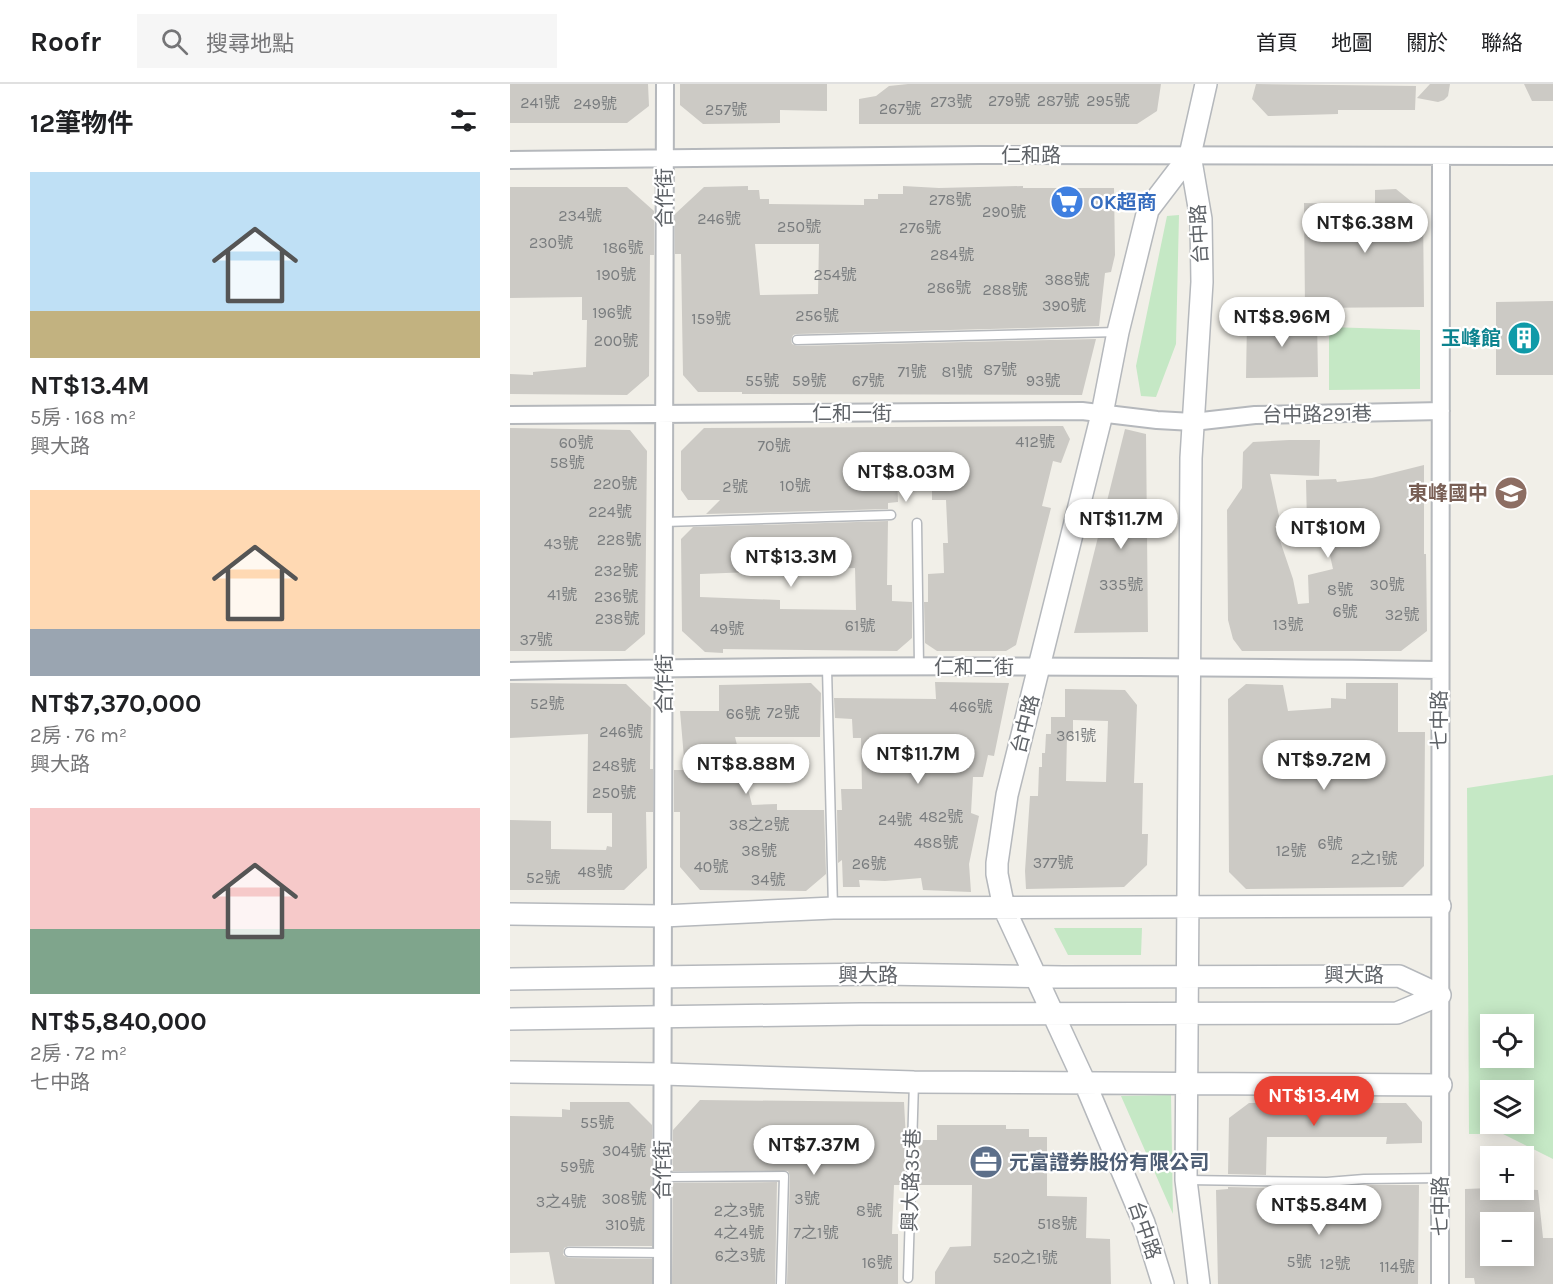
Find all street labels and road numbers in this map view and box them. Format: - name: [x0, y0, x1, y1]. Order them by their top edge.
- street label: 仁和路: [1001, 144, 1061, 167]
- street label: 合作街: [653, 168, 676, 228]
- street label: 台中路: [1186, 203, 1213, 265]
- street label: 仁和一街: [812, 402, 892, 425]
- street label: 台中路291巷: [1262, 402, 1372, 427]
- street label: 合作街: [653, 654, 676, 714]
- street label: 仁和二街: [934, 656, 1014, 679]
- street label: 七中路: [1428, 690, 1451, 750]
- street label: 台中路: [1007, 692, 1044, 756]
- street label: 興大路: [838, 964, 898, 987]
- street label: 興大路: [1324, 964, 1384, 987]
- street label: 興大路35巷: [898, 1128, 925, 1232]
- street label: 合作街: [651, 1140, 674, 1200]
- street label: 七中路: [1429, 1176, 1452, 1236]
- street label: 台中路: [1124, 1198, 1165, 1262]

